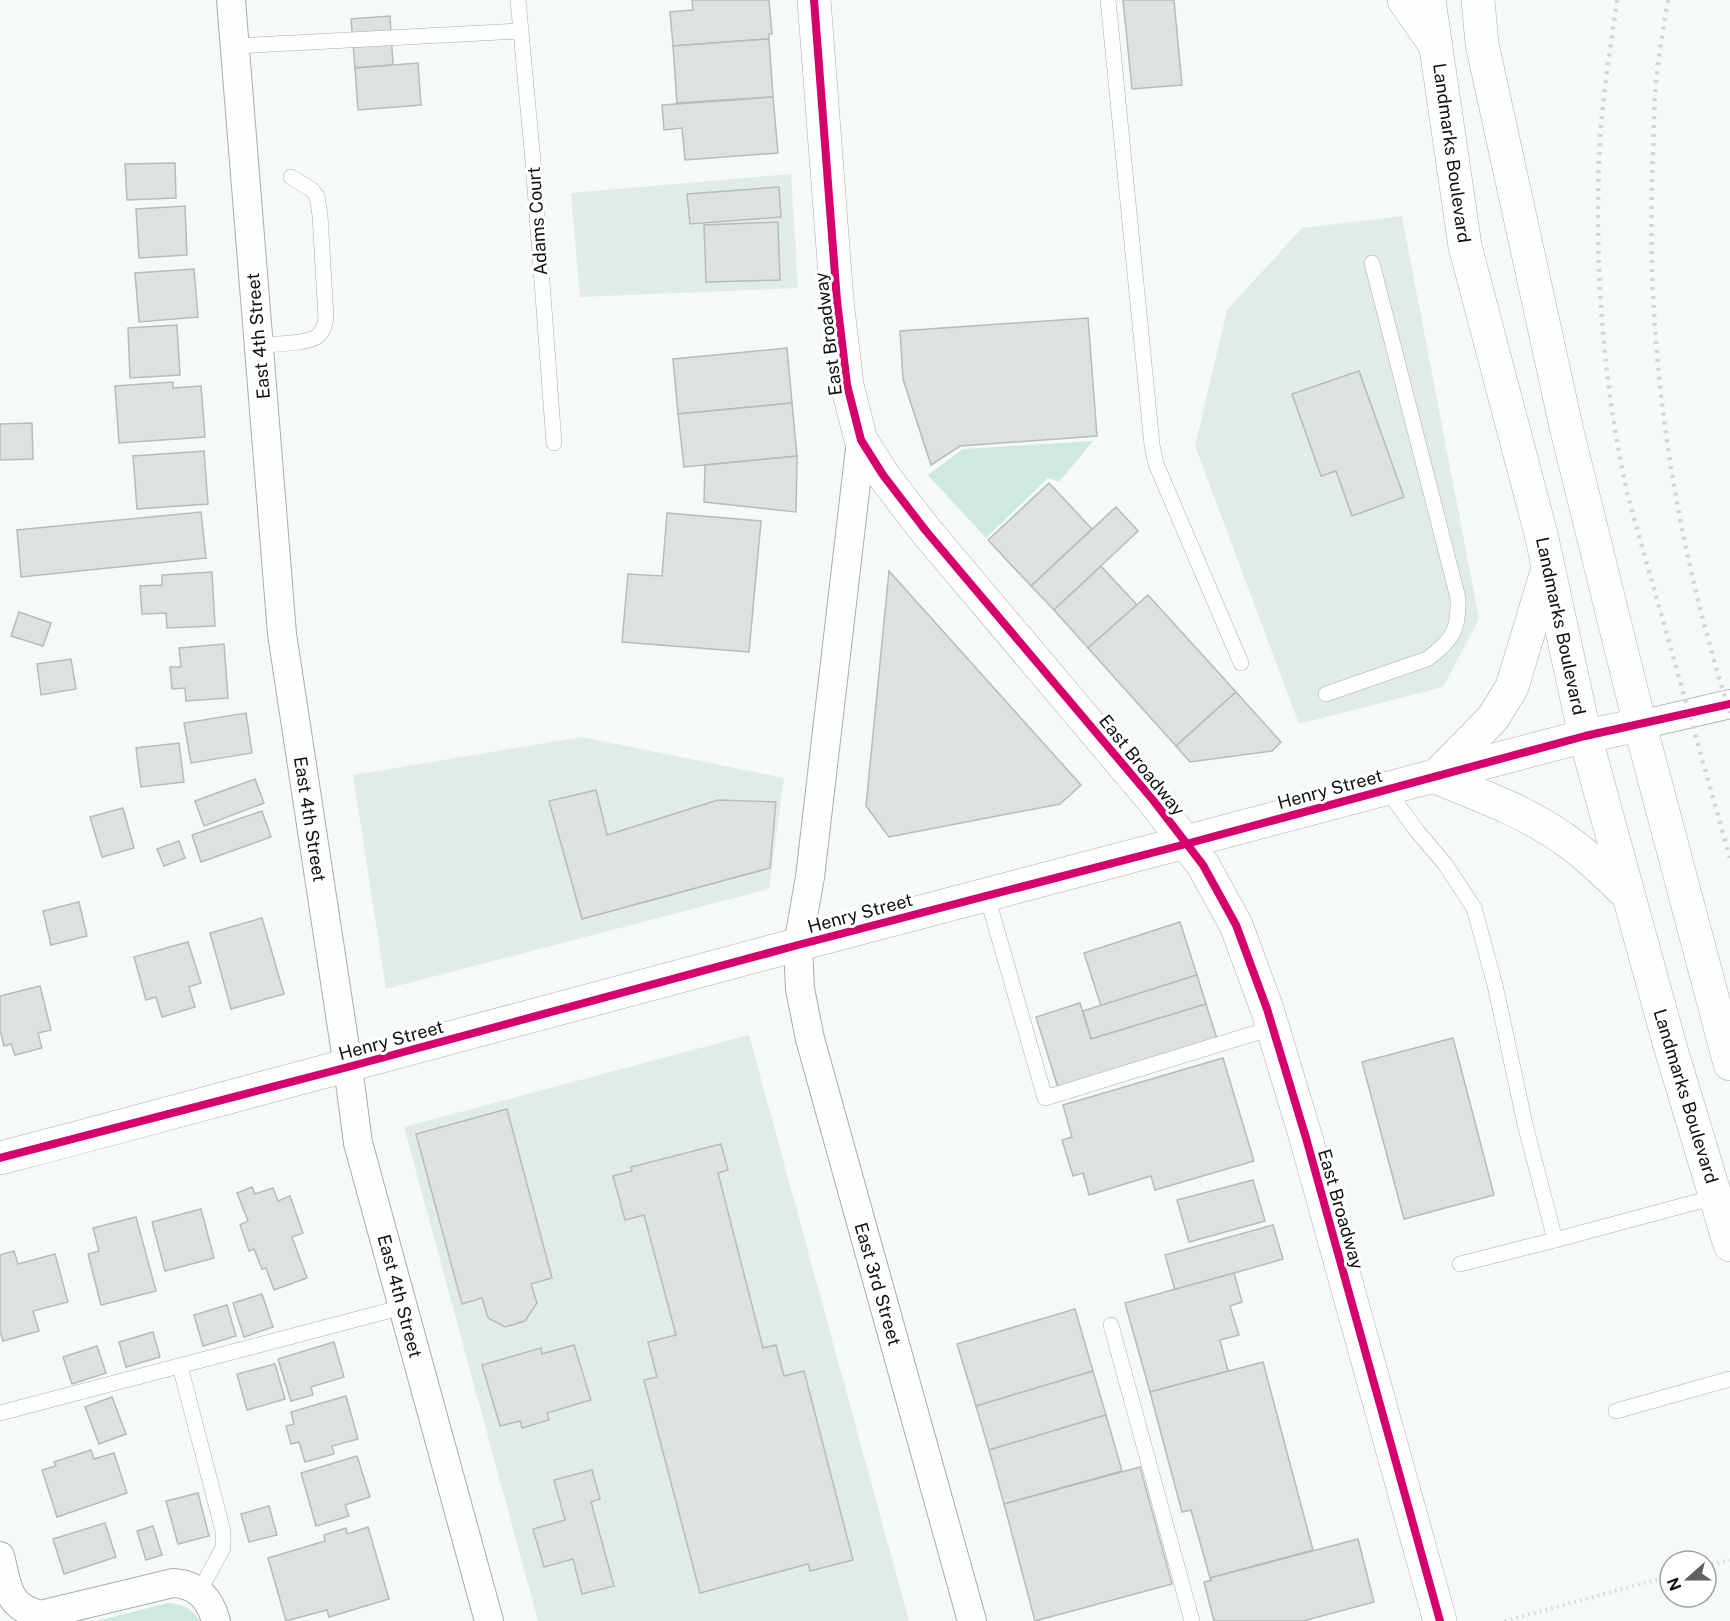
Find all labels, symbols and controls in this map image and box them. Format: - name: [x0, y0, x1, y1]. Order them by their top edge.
- street label: Landmarks Boulevard: [1429, 62, 1475, 244]
- street label: Adams Court: [523, 166, 551, 276]
- street label: East Broadway: [810, 271, 846, 397]
- street label: East 4th Street: [242, 272, 274, 400]
- street label: Landmarks Boulevard: [1532, 535, 1590, 717]
- street label: East Broadway: [1095, 710, 1189, 820]
- street label: East 4th Street: [290, 755, 330, 883]
- street label: Henry Street: [1275, 765, 1385, 813]
- street label: Henry Street: [805, 889, 915, 937]
- street label: Landmarks Boulevard: [1649, 1006, 1723, 1186]
- street label: Henry Street: [336, 1016, 446, 1064]
- street label: East Broadway: [1314, 1146, 1368, 1272]
- street label: East 3rd Street: [850, 1220, 906, 1348]
- street label: East 4th Street: [373, 1232, 427, 1360]
- north arrow: [1658, 1549, 1718, 1609]
- text: N: [1663, 1575, 1686, 1593]

